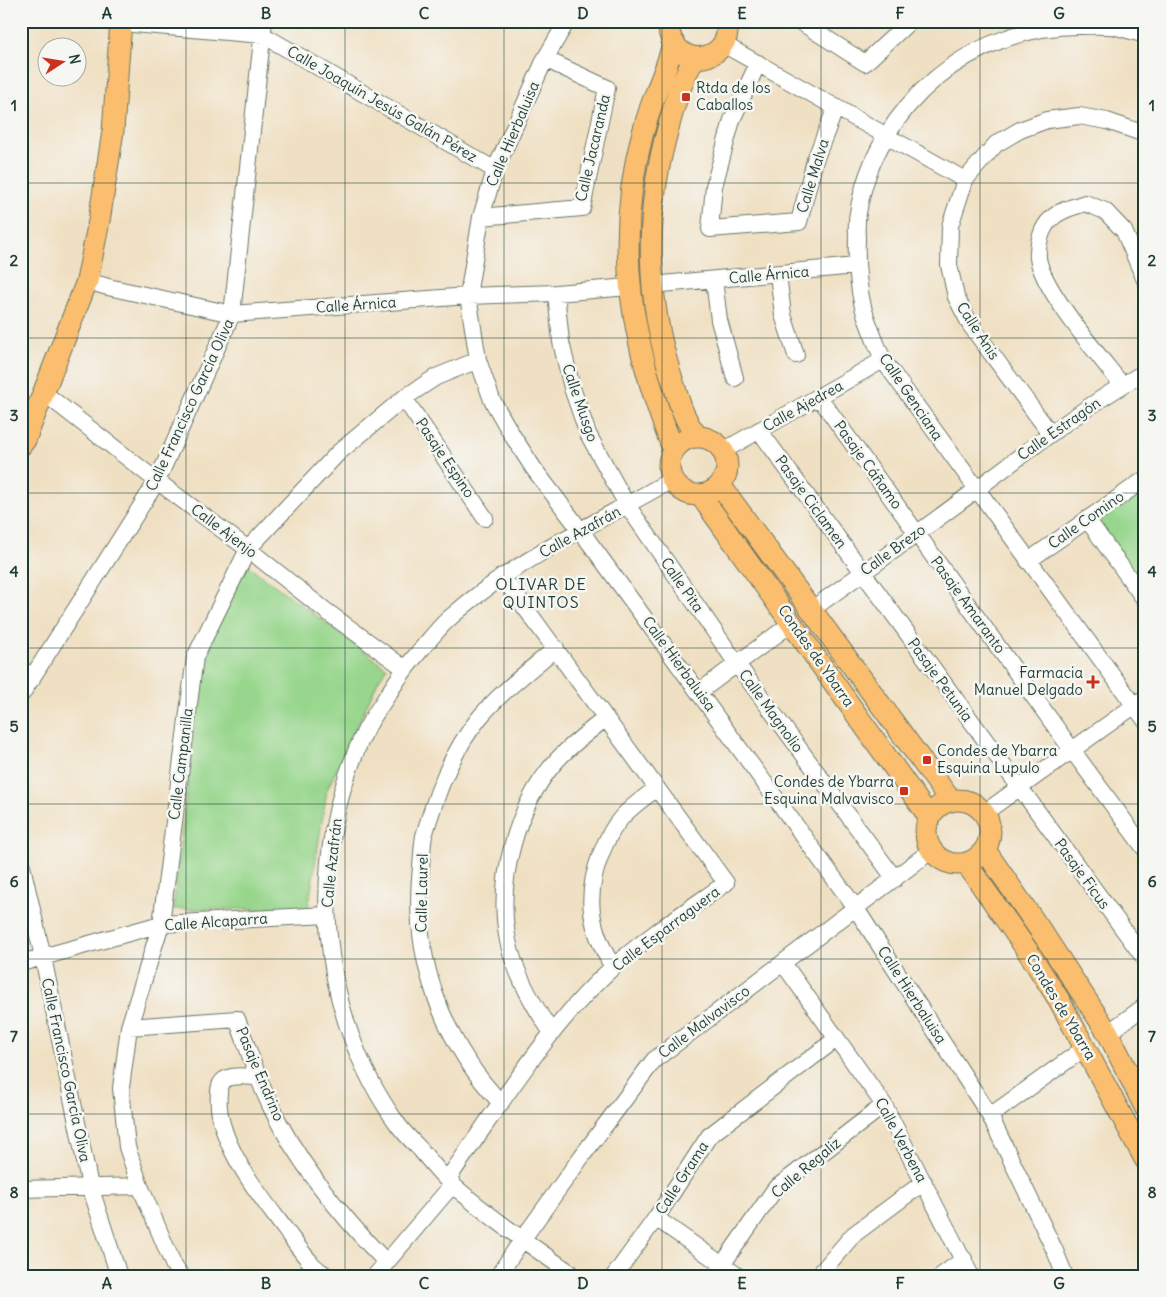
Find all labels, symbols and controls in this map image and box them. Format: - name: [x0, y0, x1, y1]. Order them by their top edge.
- text: A: [102, 3, 112, 23]
- text: B: [261, 3, 272, 23]
- text: C: [419, 3, 430, 23]
- text: D: [577, 3, 589, 23]
- text: E: [737, 3, 747, 23]
- text: F: [895, 3, 905, 23]
- text: G: [1053, 3, 1065, 23]
- north arrow: [38, 38, 88, 88]
- street label: Calle Joaquín Jesús Galán Pérez: [284, 41, 481, 166]
- text: N: [65, 53, 85, 66]
- street label: Calle Hierbaluisa: [482, 78, 543, 189]
- place label: Rtda de los Caballos: [696, 78, 771, 114]
- marker: Rtda de los Caballos: [680, 91, 692, 103]
- street label: Calle Jacaranda: [571, 92, 614, 203]
- text: 1: [11, 95, 17, 115]
- text: 1: [1149, 95, 1155, 115]
- street label: Calle Malva: [792, 136, 833, 215]
- text: 2: [10, 250, 19, 270]
- text: 2: [1148, 250, 1157, 270]
- street label: Calle Árnica: [728, 261, 810, 287]
- street label: Calle Árnica: [315, 292, 397, 317]
- street label: Calle Anis: [953, 298, 1004, 363]
- street label: Calle Francisco García Oliva: [141, 315, 238, 494]
- street label: Calle Genciana: [875, 349, 948, 444]
- street label: Calle Musgo: [558, 361, 603, 444]
- street label: Calle Ajedrea: [759, 375, 847, 435]
- street label: Calle Estragón: [1013, 393, 1104, 464]
- text: 3: [9, 405, 19, 425]
- text: 3: [1147, 405, 1157, 425]
- street label: Pasaje Espino: [412, 414, 479, 501]
- street label: Pasaje Cáñamo: [830, 417, 907, 513]
- street label: Pasaje Ciclamen: [771, 451, 852, 552]
- street label: Calle Comino: [1044, 486, 1127, 553]
- street label: Calle Ajenjo: [187, 499, 261, 562]
- street label: Calle Azafrán: [536, 501, 624, 562]
- street label: Calle Brezo: [856, 520, 929, 580]
- street label: Pasaje Amaranto: [927, 552, 1010, 657]
- street label: Calle Pita: [657, 554, 708, 616]
- text: 4: [9, 561, 19, 581]
- text: 4: [1147, 561, 1157, 581]
- district label: OLIVAR DE QUINTOS: [495, 574, 587, 612]
- street label: Condes de Ybarra: [774, 601, 859, 711]
- street label: Calle Hierbaluisa: [639, 613, 720, 715]
- street label: Pasaje Petunia: [904, 634, 977, 726]
- place label: Farmacia Manuel Delgado: [974, 663, 1083, 699]
- street label: Calle Magnolio: [735, 666, 808, 756]
- marker: Farmacia Manuel Delgado: [1087, 676, 1099, 688]
- street label: Calle Campanilla: [164, 706, 197, 821]
- text: 5: [9, 716, 19, 736]
- text: 5: [1147, 716, 1157, 736]
- place label: Condes de Ybarra Esquina Lupulo: [937, 741, 1058, 777]
- marker: Condes de Ybarra Esquina Lupulo: [921, 754, 933, 766]
- place label: Condes de Ybarra Esquina Malvavisco: [764, 772, 894, 808]
- marker: Condes de Ybarra Esquina Malvavisco: [898, 785, 910, 797]
- street label: Calle Azafrán: [317, 817, 346, 909]
- street label: Pasaje Ficus: [1050, 835, 1114, 913]
- street label: Calle Laurel: [411, 853, 432, 933]
- text: 6: [9, 871, 19, 891]
- text: 6: [1147, 871, 1157, 891]
- street label: Calle Esparraguera: [608, 882, 724, 975]
- street label: Calle Alcaparra: [164, 908, 269, 935]
- street label: Calle Hierbaluisa: [874, 942, 951, 1048]
- street label: Condes de Ybarra: [1022, 950, 1101, 1064]
- street label: Calle Francisco García Oliva: [38, 976, 95, 1164]
- street label: Calle Malvavisco: [654, 981, 753, 1062]
- street label: Pasaje Endrino: [232, 1024, 289, 1124]
- text: 7: [10, 1026, 18, 1046]
- text: 7: [1148, 1026, 1156, 1046]
- street label: Calle Verbena: [871, 1094, 932, 1186]
- street label: Calle Regaliz: [767, 1133, 844, 1202]
- street label: Calle Grama: [651, 1137, 713, 1218]
- text: 8: [9, 1182, 19, 1202]
- text: 8: [1147, 1182, 1157, 1202]
- text: A: [102, 1273, 112, 1293]
- text: B: [261, 1273, 272, 1293]
- text: C: [419, 1273, 430, 1293]
- text: D: [577, 1273, 589, 1293]
- text: E: [737, 1273, 747, 1293]
- text: F: [895, 1273, 905, 1293]
- text: G: [1053, 1273, 1065, 1293]

